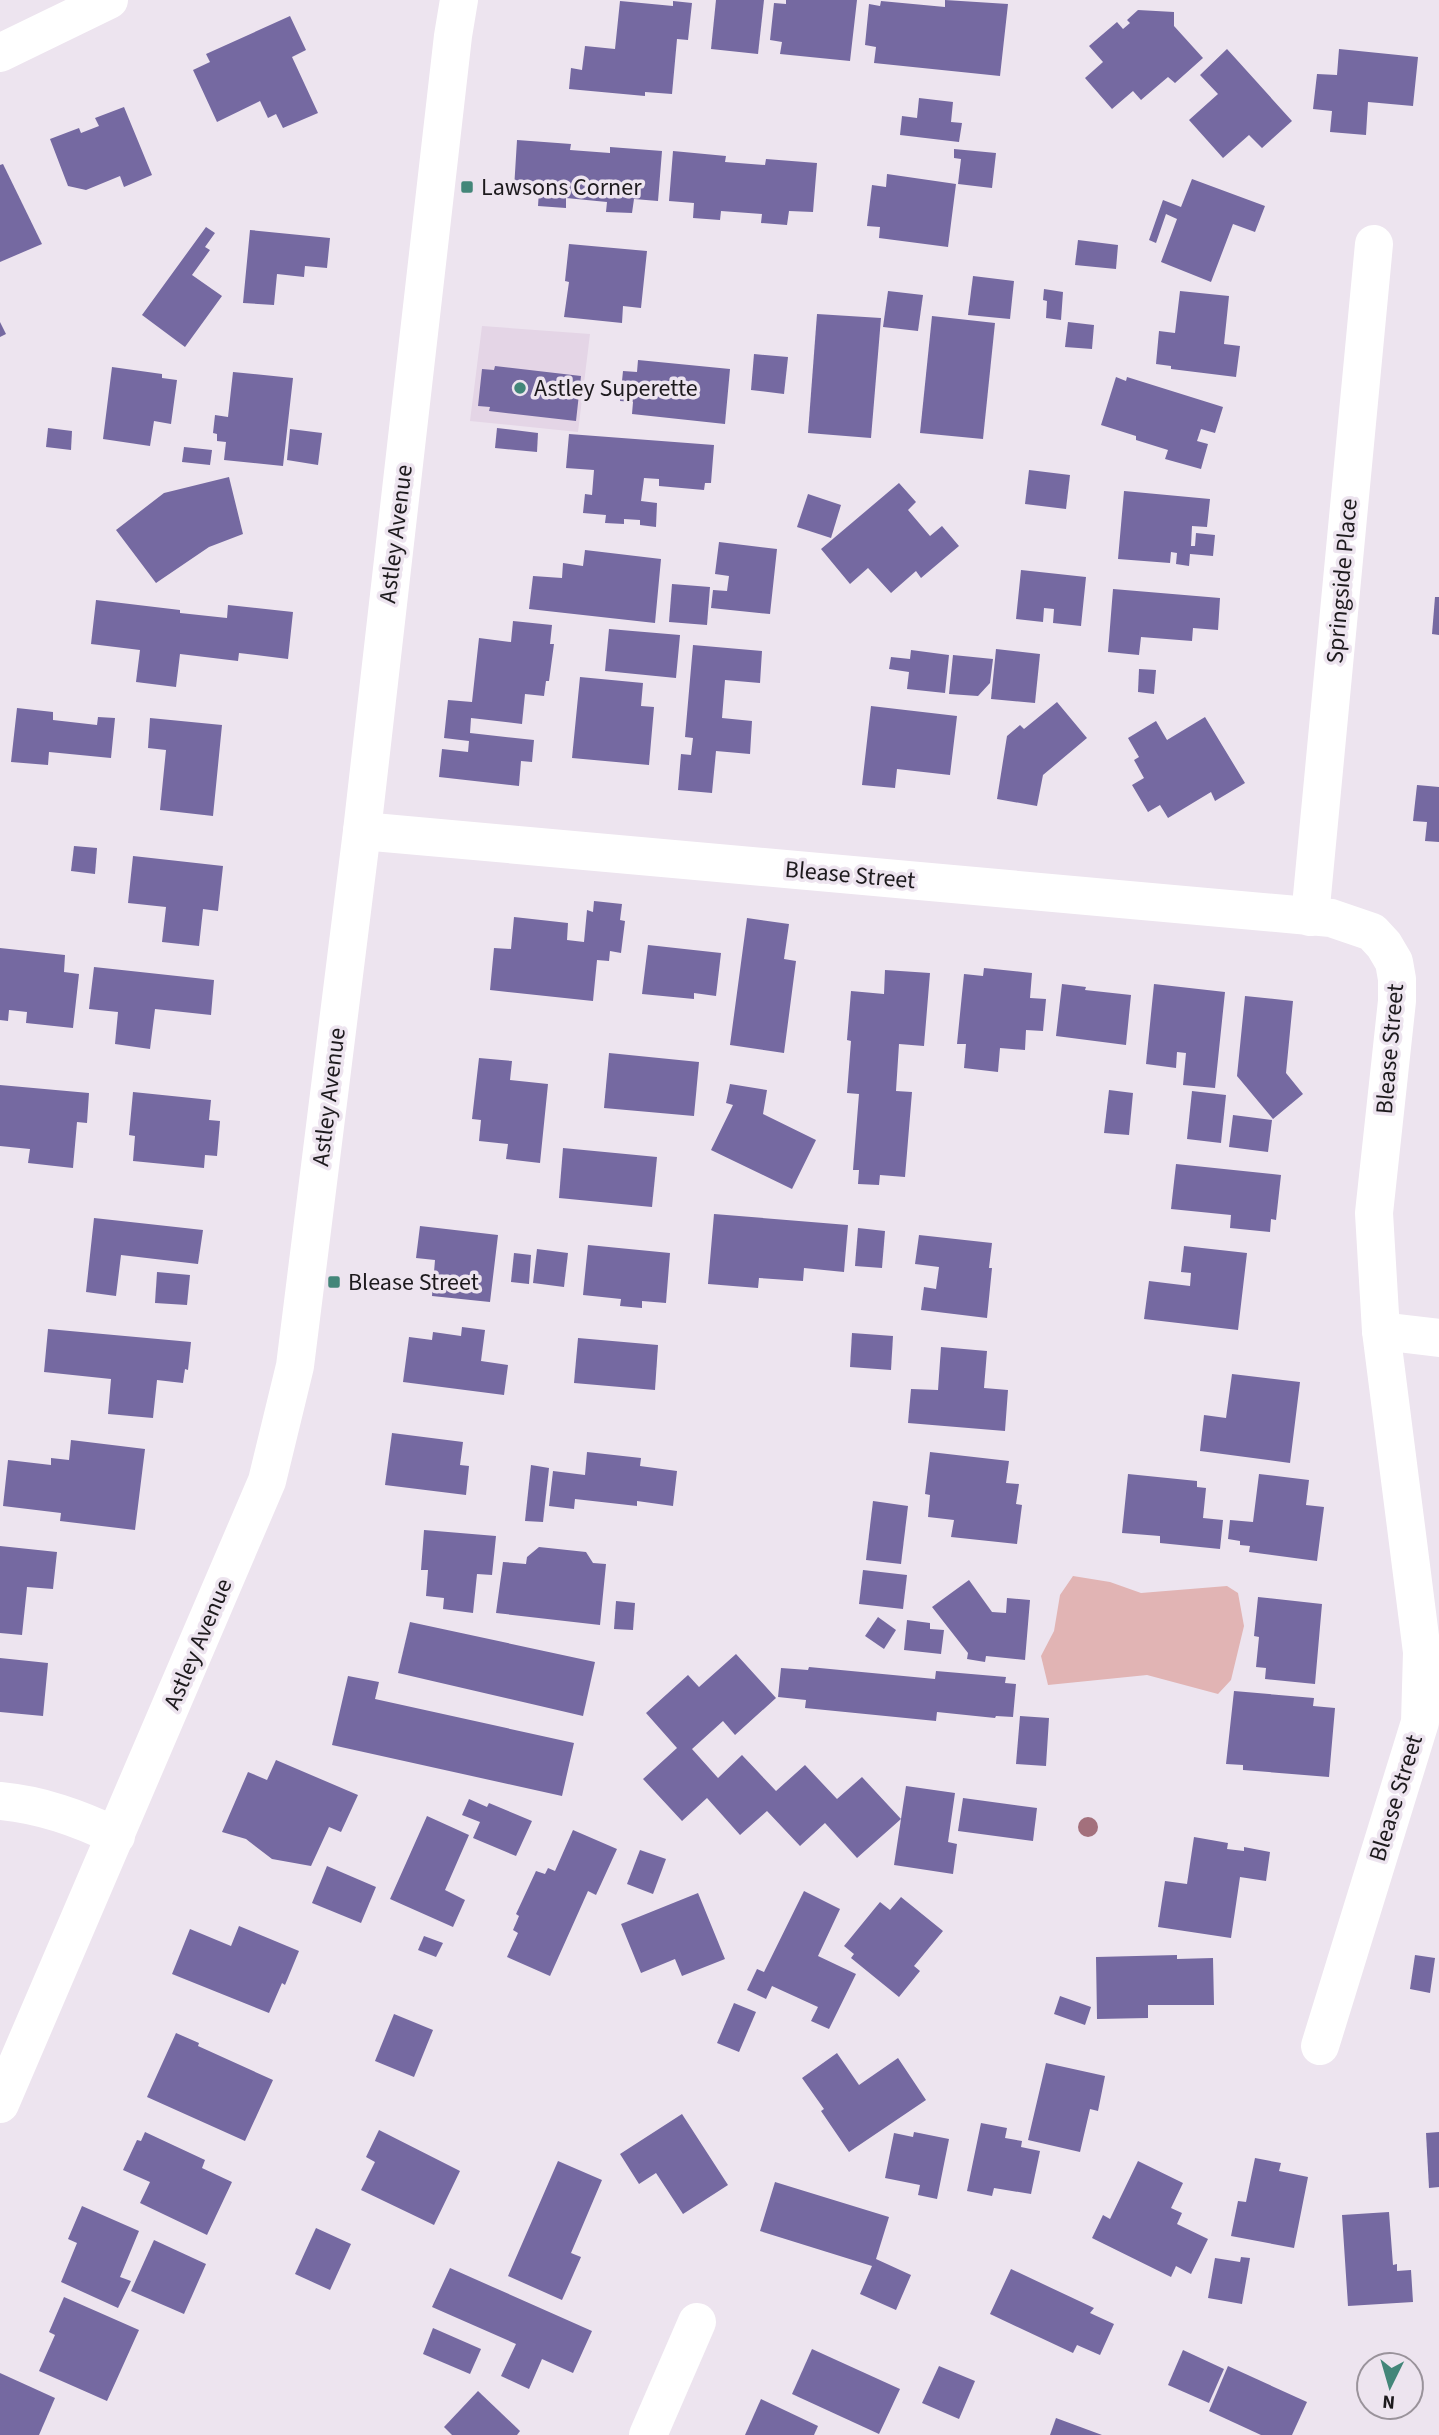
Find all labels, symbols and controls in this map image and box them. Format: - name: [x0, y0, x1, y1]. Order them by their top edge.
- place label: Lawsons Corner: [481, 170, 642, 205]
- marker: Lawsons Corner: [459, 179, 475, 195]
- place label: Astley Superette: [534, 371, 698, 406]
- marker: Astley Superette: [512, 380, 528, 396]
- street label: Astley Avenue: [370, 463, 422, 605]
- street label: Springside Place: [1317, 497, 1367, 665]
- street label: Blease Street: [783, 852, 917, 898]
- street label: Blease Street: [1367, 982, 1413, 1116]
- street label: Astley Avenue: [303, 1026, 355, 1168]
- place label: Blease Street: [348, 1265, 479, 1300]
- marker: Blease Street: [326, 1274, 342, 1290]
- street label: Astley Avenue: [155, 1573, 241, 1715]
- street label: Blease Street: [1360, 1730, 1432, 1866]
- north arrow: [1355, 2351, 1425, 2421]
- text: N: [1381, 2387, 1396, 2415]

